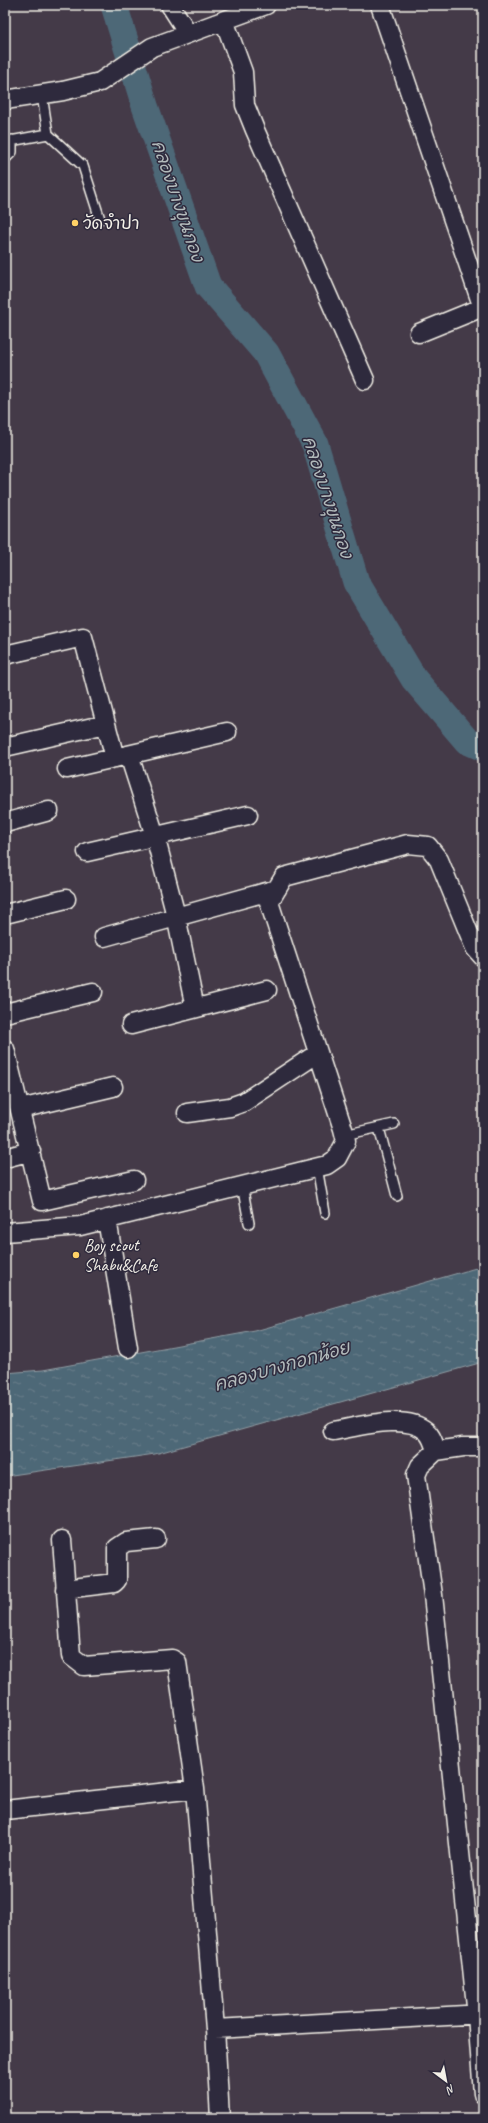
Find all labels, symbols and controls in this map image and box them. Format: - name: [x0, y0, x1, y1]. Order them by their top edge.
- water label: คลองบางขุนกอง: [145, 137, 210, 267]
- place label: วัดจําปา: [83, 213, 140, 234]
- marker: วัดจําปา: [70, 218, 80, 228]
- water label: คลองบางขุนกอง: [296, 433, 359, 563]
- place label: Boy scout Shabu&Cafe: [84, 1235, 159, 1276]
- marker: Boy scout Shabu&Cafe: [71, 1250, 81, 1260]
- water label: คลองบางกอกน้อย: [211, 1335, 354, 1396]
- north arrow: [426, 2061, 466, 2101]
- text: N: [443, 2082, 458, 2098]

